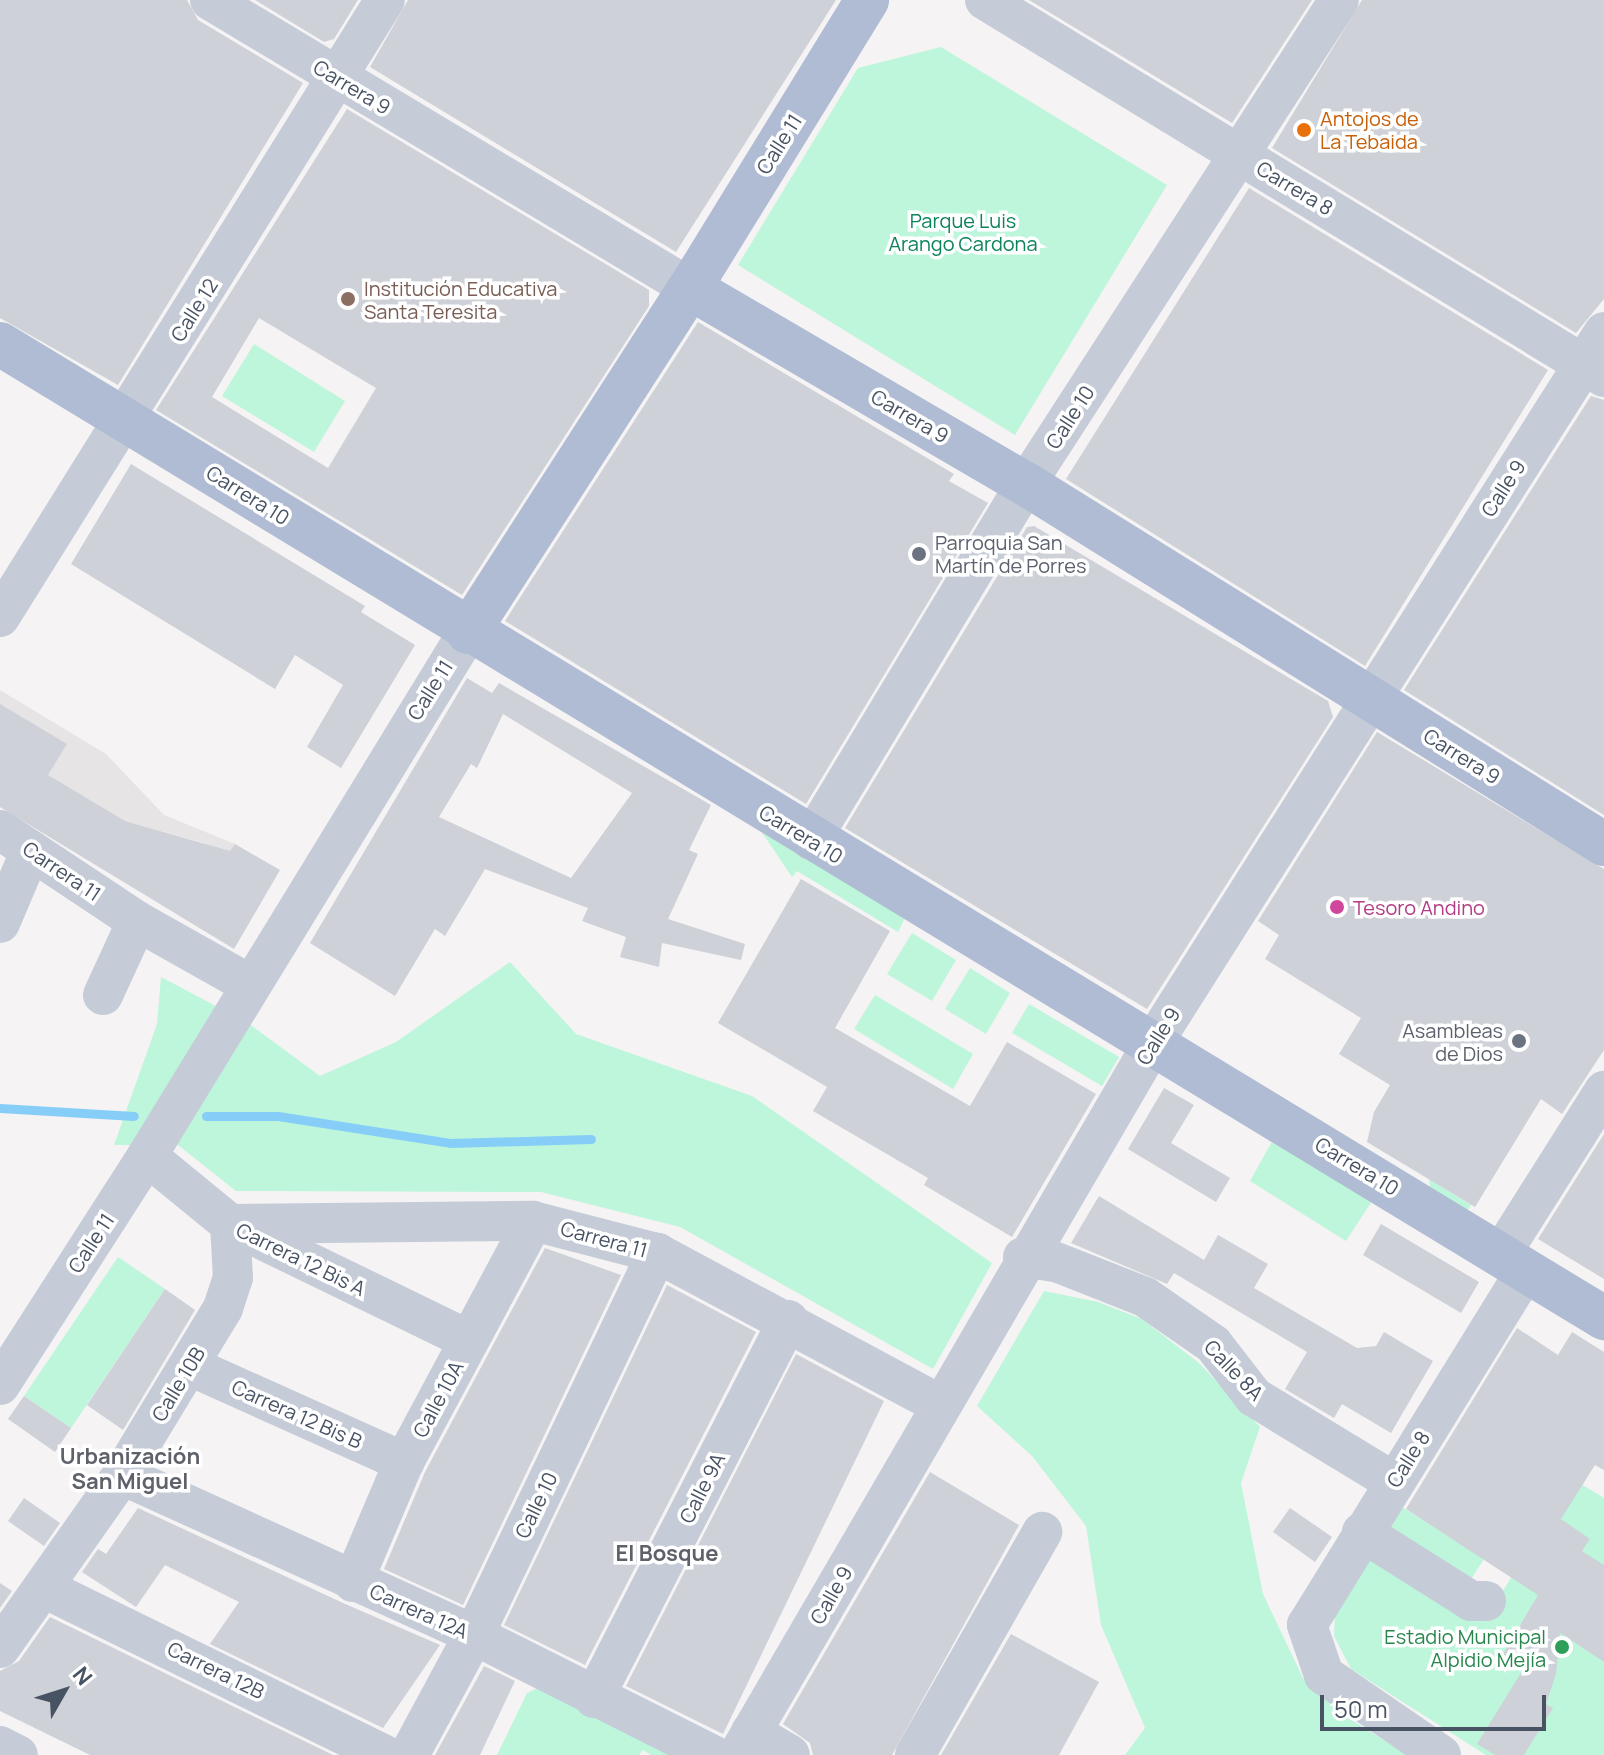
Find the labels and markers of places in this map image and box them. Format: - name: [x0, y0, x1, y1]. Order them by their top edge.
- place label: Antojos de La Tebaida: [1320, 106, 1419, 153]
- marker: Antojos de La Tebaida: [1295, 121, 1313, 139]
- place label: Institución Educativa Santa Teresita: [364, 276, 557, 323]
- marker: Institución Educativa Santa Teresita: [339, 290, 357, 308]
- place label: Parroquia San Martín de Porres: [935, 530, 1086, 577]
- marker: Parroquia San Martín de Porres: [910, 545, 928, 563]
- place label: Tesoro Andino: [1353, 895, 1485, 919]
- marker: Tesoro Andino: [1328, 898, 1346, 916]
- place label: Asambleas de Dios: [1402, 1018, 1503, 1065]
- marker: Asambleas de Dios: [1510, 1032, 1528, 1050]
- place label: Estadio Municipal Alpidio Mejía: [1384, 1624, 1546, 1671]
- marker: Estadio Municipal Alpidio Mejía: [1553, 1638, 1571, 1656]

